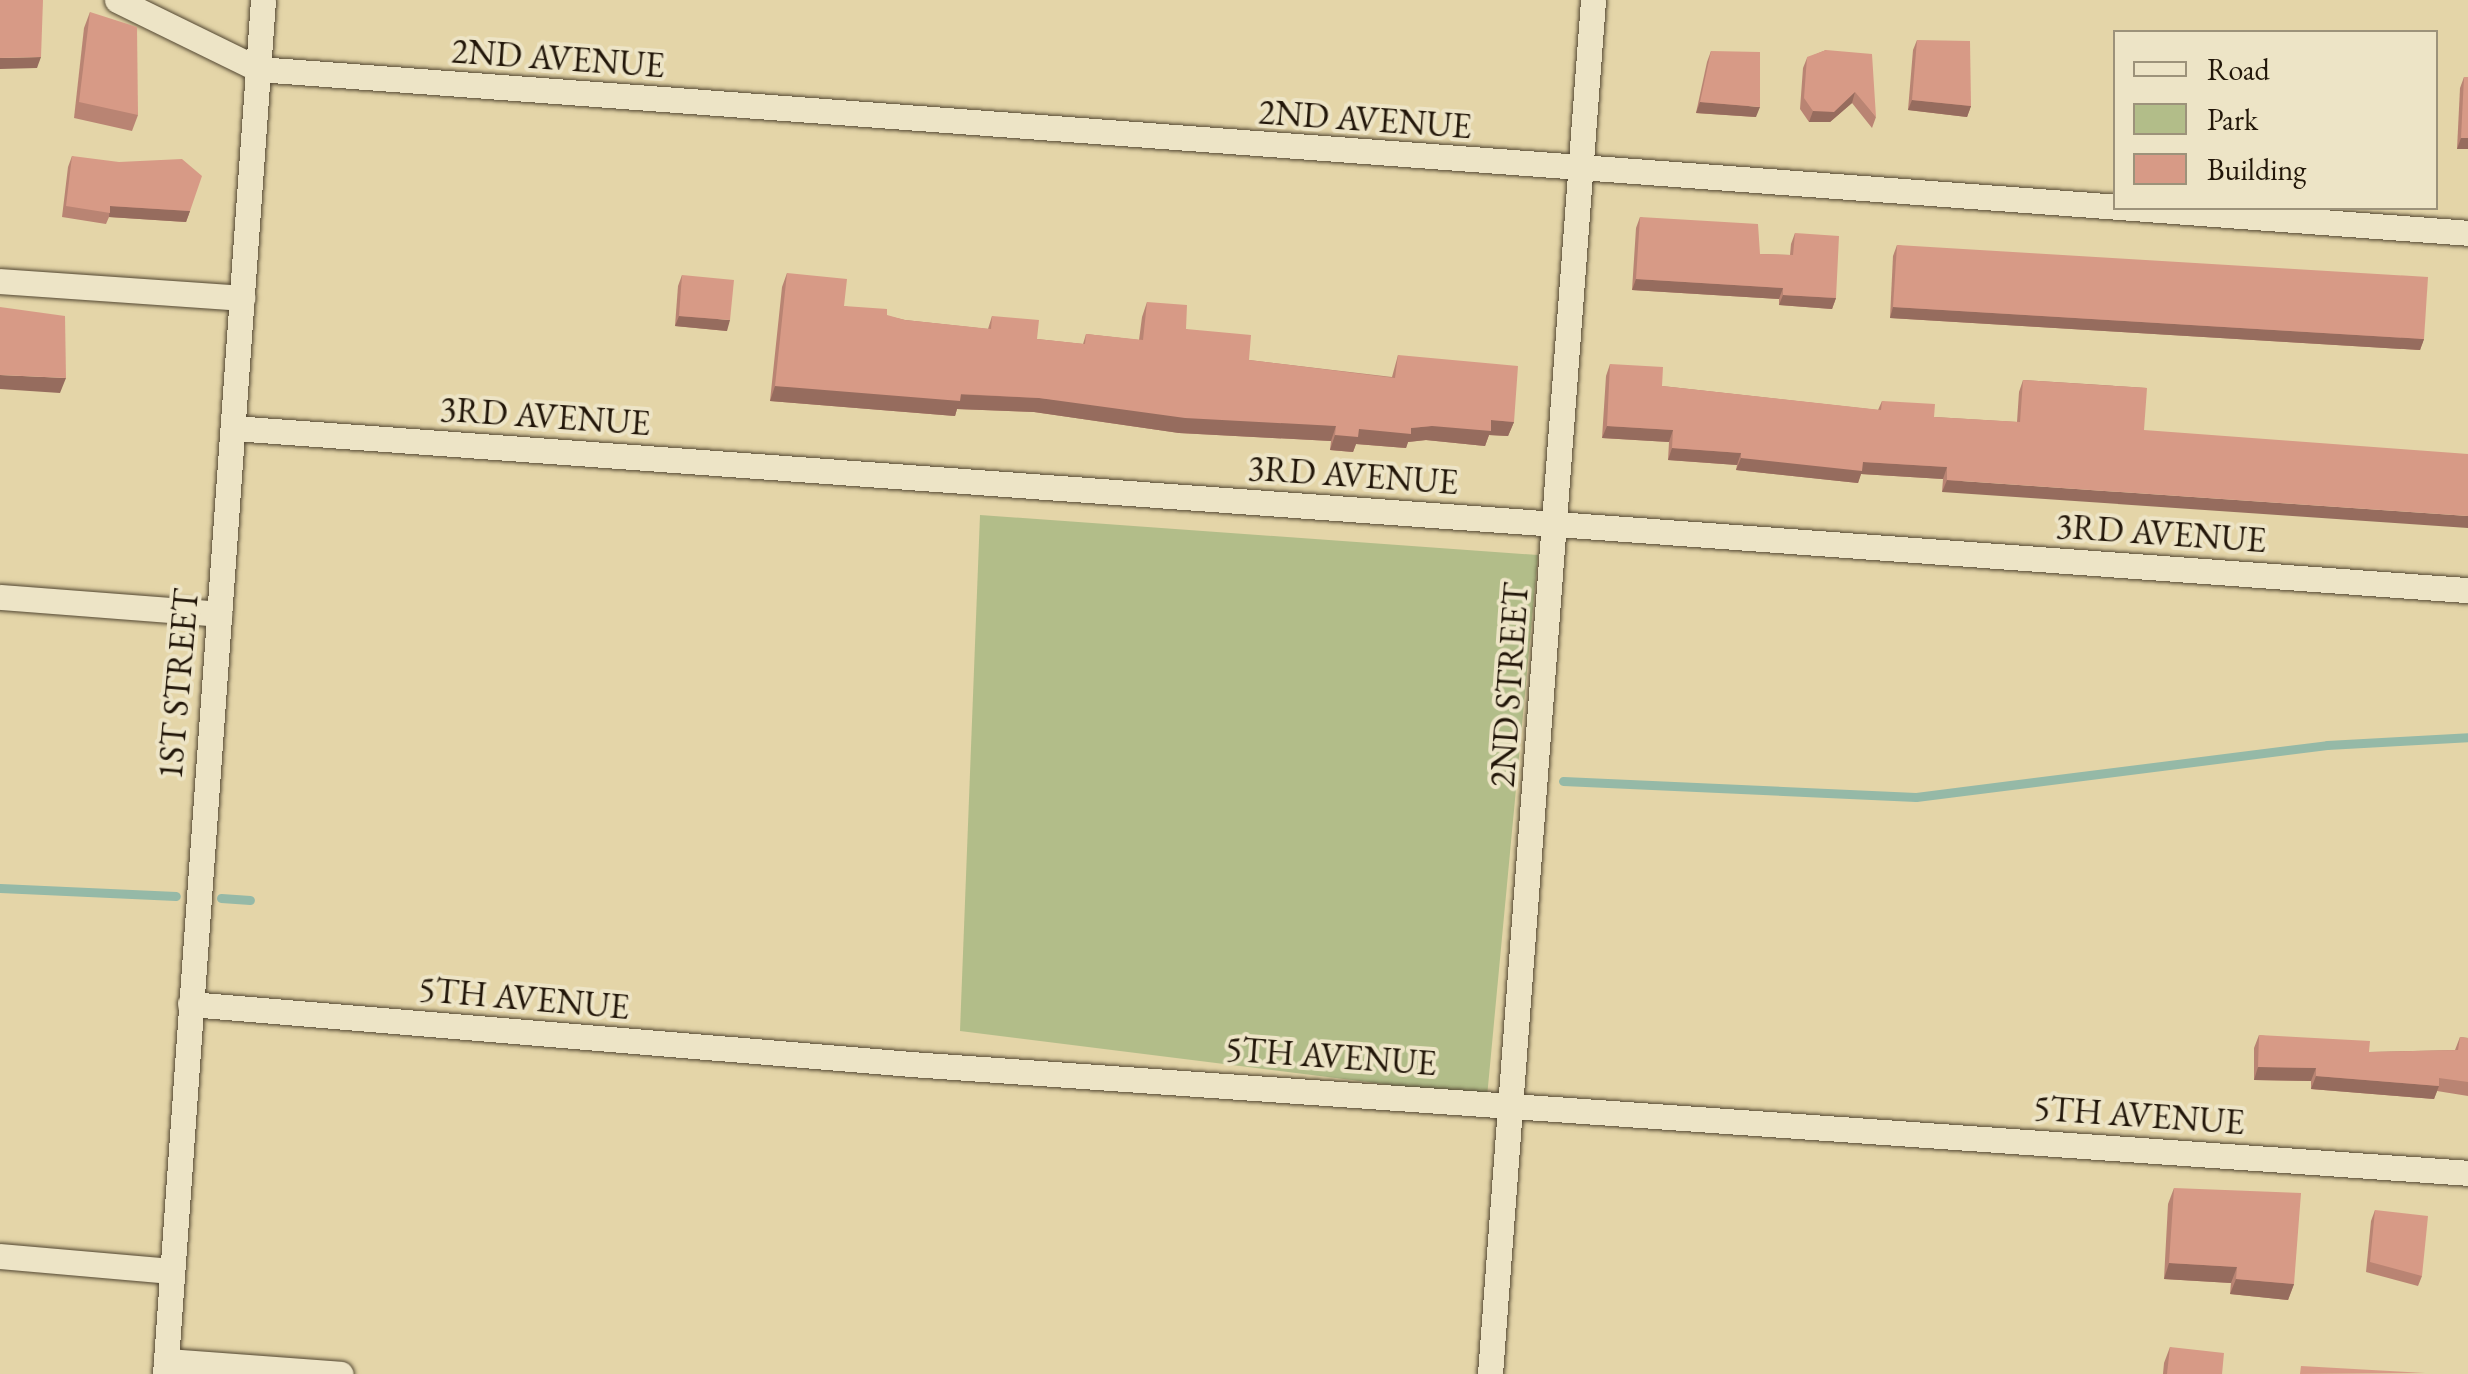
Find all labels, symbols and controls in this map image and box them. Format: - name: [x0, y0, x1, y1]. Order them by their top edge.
- street label: 2ND AVENUE: [450, 30, 666, 86]
- legend: [2113, 30, 2438, 210]
- text: Road: [2207, 50, 2270, 89]
- street label: 2ND AVENUE: [1257, 91, 1473, 147]
- text: Park: [2207, 100, 2258, 139]
- text: Building: [2207, 150, 2306, 189]
- street label: 3RD AVENUE: [438, 388, 652, 444]
- street label: 3RD AVENUE: [1246, 447, 1460, 503]
- street label: 3RD AVENUE: [2054, 505, 2268, 561]
- street label: 2ND STREET: [1481, 581, 1537, 789]
- street label: 1ST STREET: [149, 587, 207, 781]
- street label: 5TH AVENUE: [417, 968, 631, 1028]
- street label: 5TH AVENUE: [1224, 1028, 1438, 1084]
- street label: 5TH AVENUE: [2032, 1087, 2246, 1143]

